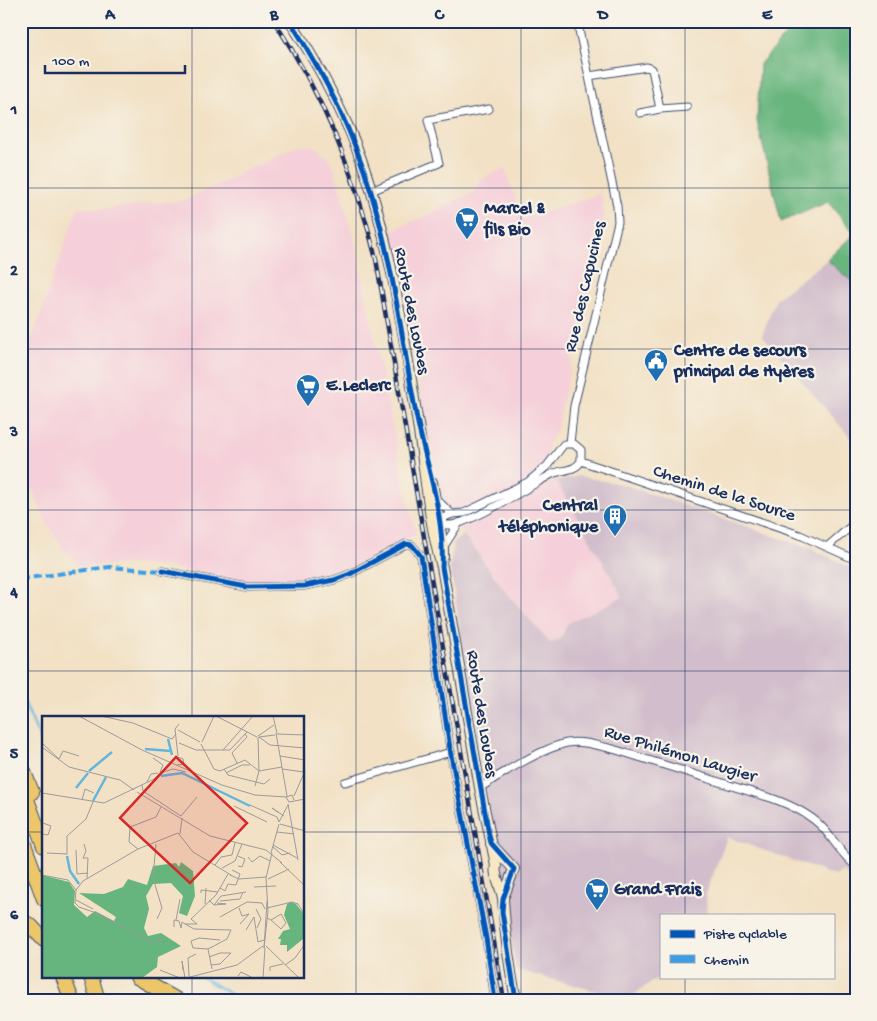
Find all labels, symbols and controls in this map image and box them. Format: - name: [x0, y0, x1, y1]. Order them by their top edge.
- text: A: [104, 7, 116, 26]
- text: B: [269, 7, 279, 26]
- text: C: [434, 7, 445, 26]
- text: D: [596, 7, 609, 26]
- text: E: [762, 7, 773, 26]
- scale bar: [45, 42, 185, 74]
- text: 100 m: [51, 53, 90, 71]
- text: 1: [10, 102, 17, 121]
- place label: Marcel & fils Bio: [483, 199, 545, 241]
- supermarket icon: Marcel & fils Bio: [454, 206, 480, 240]
- street label: Rue des Capucines: [561, 218, 612, 355]
- street label: Route des Loubes: [388, 246, 434, 377]
- text: 2: [10, 263, 18, 282]
- place label: Centre de secours principal de Hyères: [673, 341, 815, 383]
- public building icon: Centre de secours principal de Hyères: [643, 348, 669, 382]
- supermarket icon: E.Leclerc: [295, 373, 321, 407]
- place label: E.Leclerc: [326, 376, 391, 397]
- text: 3: [9, 424, 18, 443]
- street label: Chemin de la Source: [650, 461, 799, 527]
- place label: Central téléphonique: [497, 496, 599, 538]
- building icon: Central téléphonique: [602, 503, 628, 537]
- text: 4: [9, 585, 18, 604]
- street label: Route des Loubes: [461, 649, 502, 781]
- inset map: [42, 716, 305, 978]
- street label: Rue Philémon Laugier: [601, 722, 760, 789]
- text: 5: [10, 746, 19, 765]
- supermarket icon: Grand Frais: [584, 877, 610, 911]
- place label: Grand Frais: [614, 880, 703, 901]
- text: 6: [10, 907, 19, 926]
- legend: [660, 914, 834, 978]
- text: Piste cyclable: [703, 926, 787, 944]
- text: Chemin: [704, 952, 749, 970]

